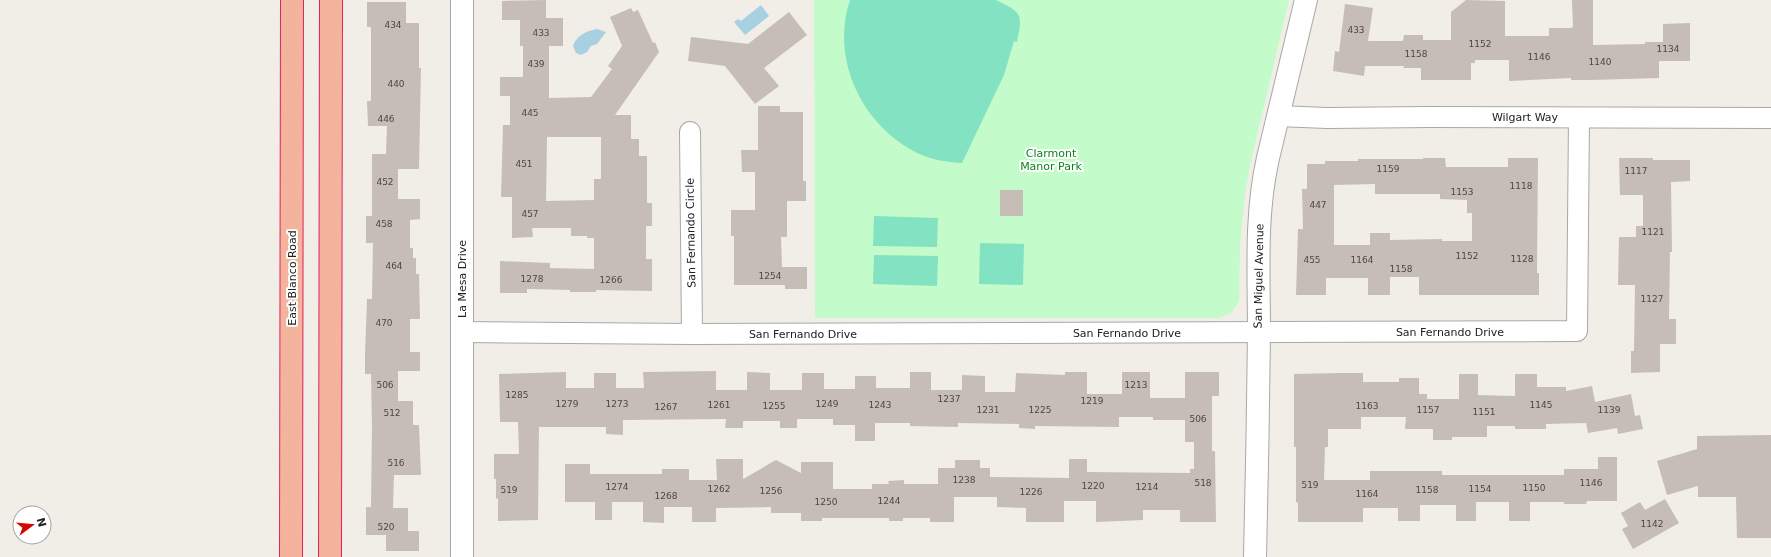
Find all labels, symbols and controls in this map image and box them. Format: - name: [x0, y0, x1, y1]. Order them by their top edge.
- house number: 434: [384, 20, 402, 30]
- house number: 433: [1347, 25, 1365, 35]
- house number: 433: [532, 28, 550, 38]
- house number: 1152: [1469, 39, 1491, 49]
- house number: 1134: [1657, 44, 1680, 54]
- house number: 1158: [1405, 49, 1428, 59]
- house number: 1146: [1528, 52, 1551, 62]
- house number: 1140: [1589, 57, 1612, 67]
- house number: 439: [527, 59, 545, 69]
- house number: 440: [387, 79, 405, 89]
- house number: 445: [521, 108, 539, 118]
- street label: Wilgart Way: [1492, 111, 1559, 124]
- house number: 446: [377, 114, 395, 124]
- park label: Clarmont Manor Park: [1020, 147, 1082, 173]
- house number: 451: [515, 159, 533, 169]
- house number: 1159: [1377, 164, 1400, 174]
- house number: 1117: [1625, 166, 1647, 176]
- house number: 452: [376, 177, 394, 187]
- street label: San Fernando Circle: [684, 178, 698, 288]
- house number: 1118: [1510, 181, 1533, 191]
- house number: 1153: [1451, 187, 1473, 197]
- house number: 447: [1309, 200, 1327, 210]
- house number: 457: [521, 209, 539, 219]
- house number: 458: [375, 219, 393, 229]
- street label: San Miguel Avenue: [1252, 223, 1266, 329]
- house number: 1121: [1642, 227, 1664, 237]
- street label: East Blanco Road: [286, 230, 299, 326]
- street label: La Mesa Drive: [456, 240, 469, 318]
- house number: 1152: [1456, 251, 1478, 261]
- house number: 1128: [1511, 254, 1534, 264]
- house number: 455: [1303, 255, 1321, 265]
- house number: 1164: [1351, 255, 1374, 265]
- house number: 464: [385, 261, 403, 271]
- house number: 1158: [1390, 264, 1413, 274]
- house number: 1254: [759, 271, 782, 281]
- house number: 1278: [521, 274, 544, 284]
- house number: 1266: [600, 275, 623, 285]
- house number: 1127: [1641, 294, 1663, 304]
- house number: 470: [375, 318, 393, 328]
- street label: San Fernando Drive: [1396, 326, 1504, 339]
- street label: San Fernando Drive: [1073, 327, 1181, 340]
- street label: San Fernando Drive: [749, 328, 857, 341]
- house number: 506: [376, 380, 394, 390]
- house number: 1213: [1125, 380, 1147, 390]
- house number: 1285: [506, 390, 528, 400]
- house number: 1237: [938, 394, 960, 404]
- house number: 1219: [1081, 396, 1104, 406]
- house number: 1279: [556, 399, 579, 409]
- house number: 1273: [606, 399, 628, 409]
- house number: 1249: [816, 399, 839, 409]
- house number: 1261: [708, 400, 730, 410]
- house number: 1243: [869, 400, 891, 410]
- house number: 1145: [1530, 400, 1552, 410]
- house number: 1255: [763, 401, 785, 411]
- house number: 1163: [1356, 401, 1378, 411]
- house number: 1267: [655, 402, 677, 412]
- house number: 1231: [977, 405, 999, 415]
- house number: 1225: [1029, 405, 1051, 415]
- house number: 1157: [1417, 405, 1439, 415]
- house number: 1139: [1598, 405, 1621, 415]
- house number: 1151: [1473, 407, 1495, 417]
- house number: 512: [383, 408, 401, 418]
- house number: 506: [1189, 414, 1207, 424]
- house number: 516: [387, 458, 405, 468]
- house number: 1238: [953, 475, 976, 485]
- house number: 518: [1194, 478, 1212, 488]
- house number: 1146: [1580, 478, 1603, 488]
- house number: 519: [1301, 480, 1319, 490]
- house number: 1220: [1082, 481, 1105, 491]
- house number: 1274: [606, 482, 629, 492]
- house number: 1214: [1136, 482, 1159, 492]
- house number: 1150: [1523, 483, 1546, 493]
- house number: 1262: [708, 484, 730, 494]
- house number: 1154: [1469, 484, 1492, 494]
- house number: 519: [500, 485, 518, 495]
- house number: 1158: [1416, 485, 1439, 495]
- house number: 1256: [760, 486, 783, 496]
- house number: 1226: [1020, 487, 1043, 497]
- house number: 1164: [1356, 489, 1379, 499]
- house number: 1268: [655, 491, 678, 501]
- house number: 1244: [878, 496, 901, 506]
- house number: 1250: [815, 497, 838, 507]
- north arrow: [12, 505, 52, 545]
- text: N: [34, 516, 49, 529]
- house number: 1142: [1641, 519, 1663, 529]
- house number: 520: [377, 522, 395, 532]

